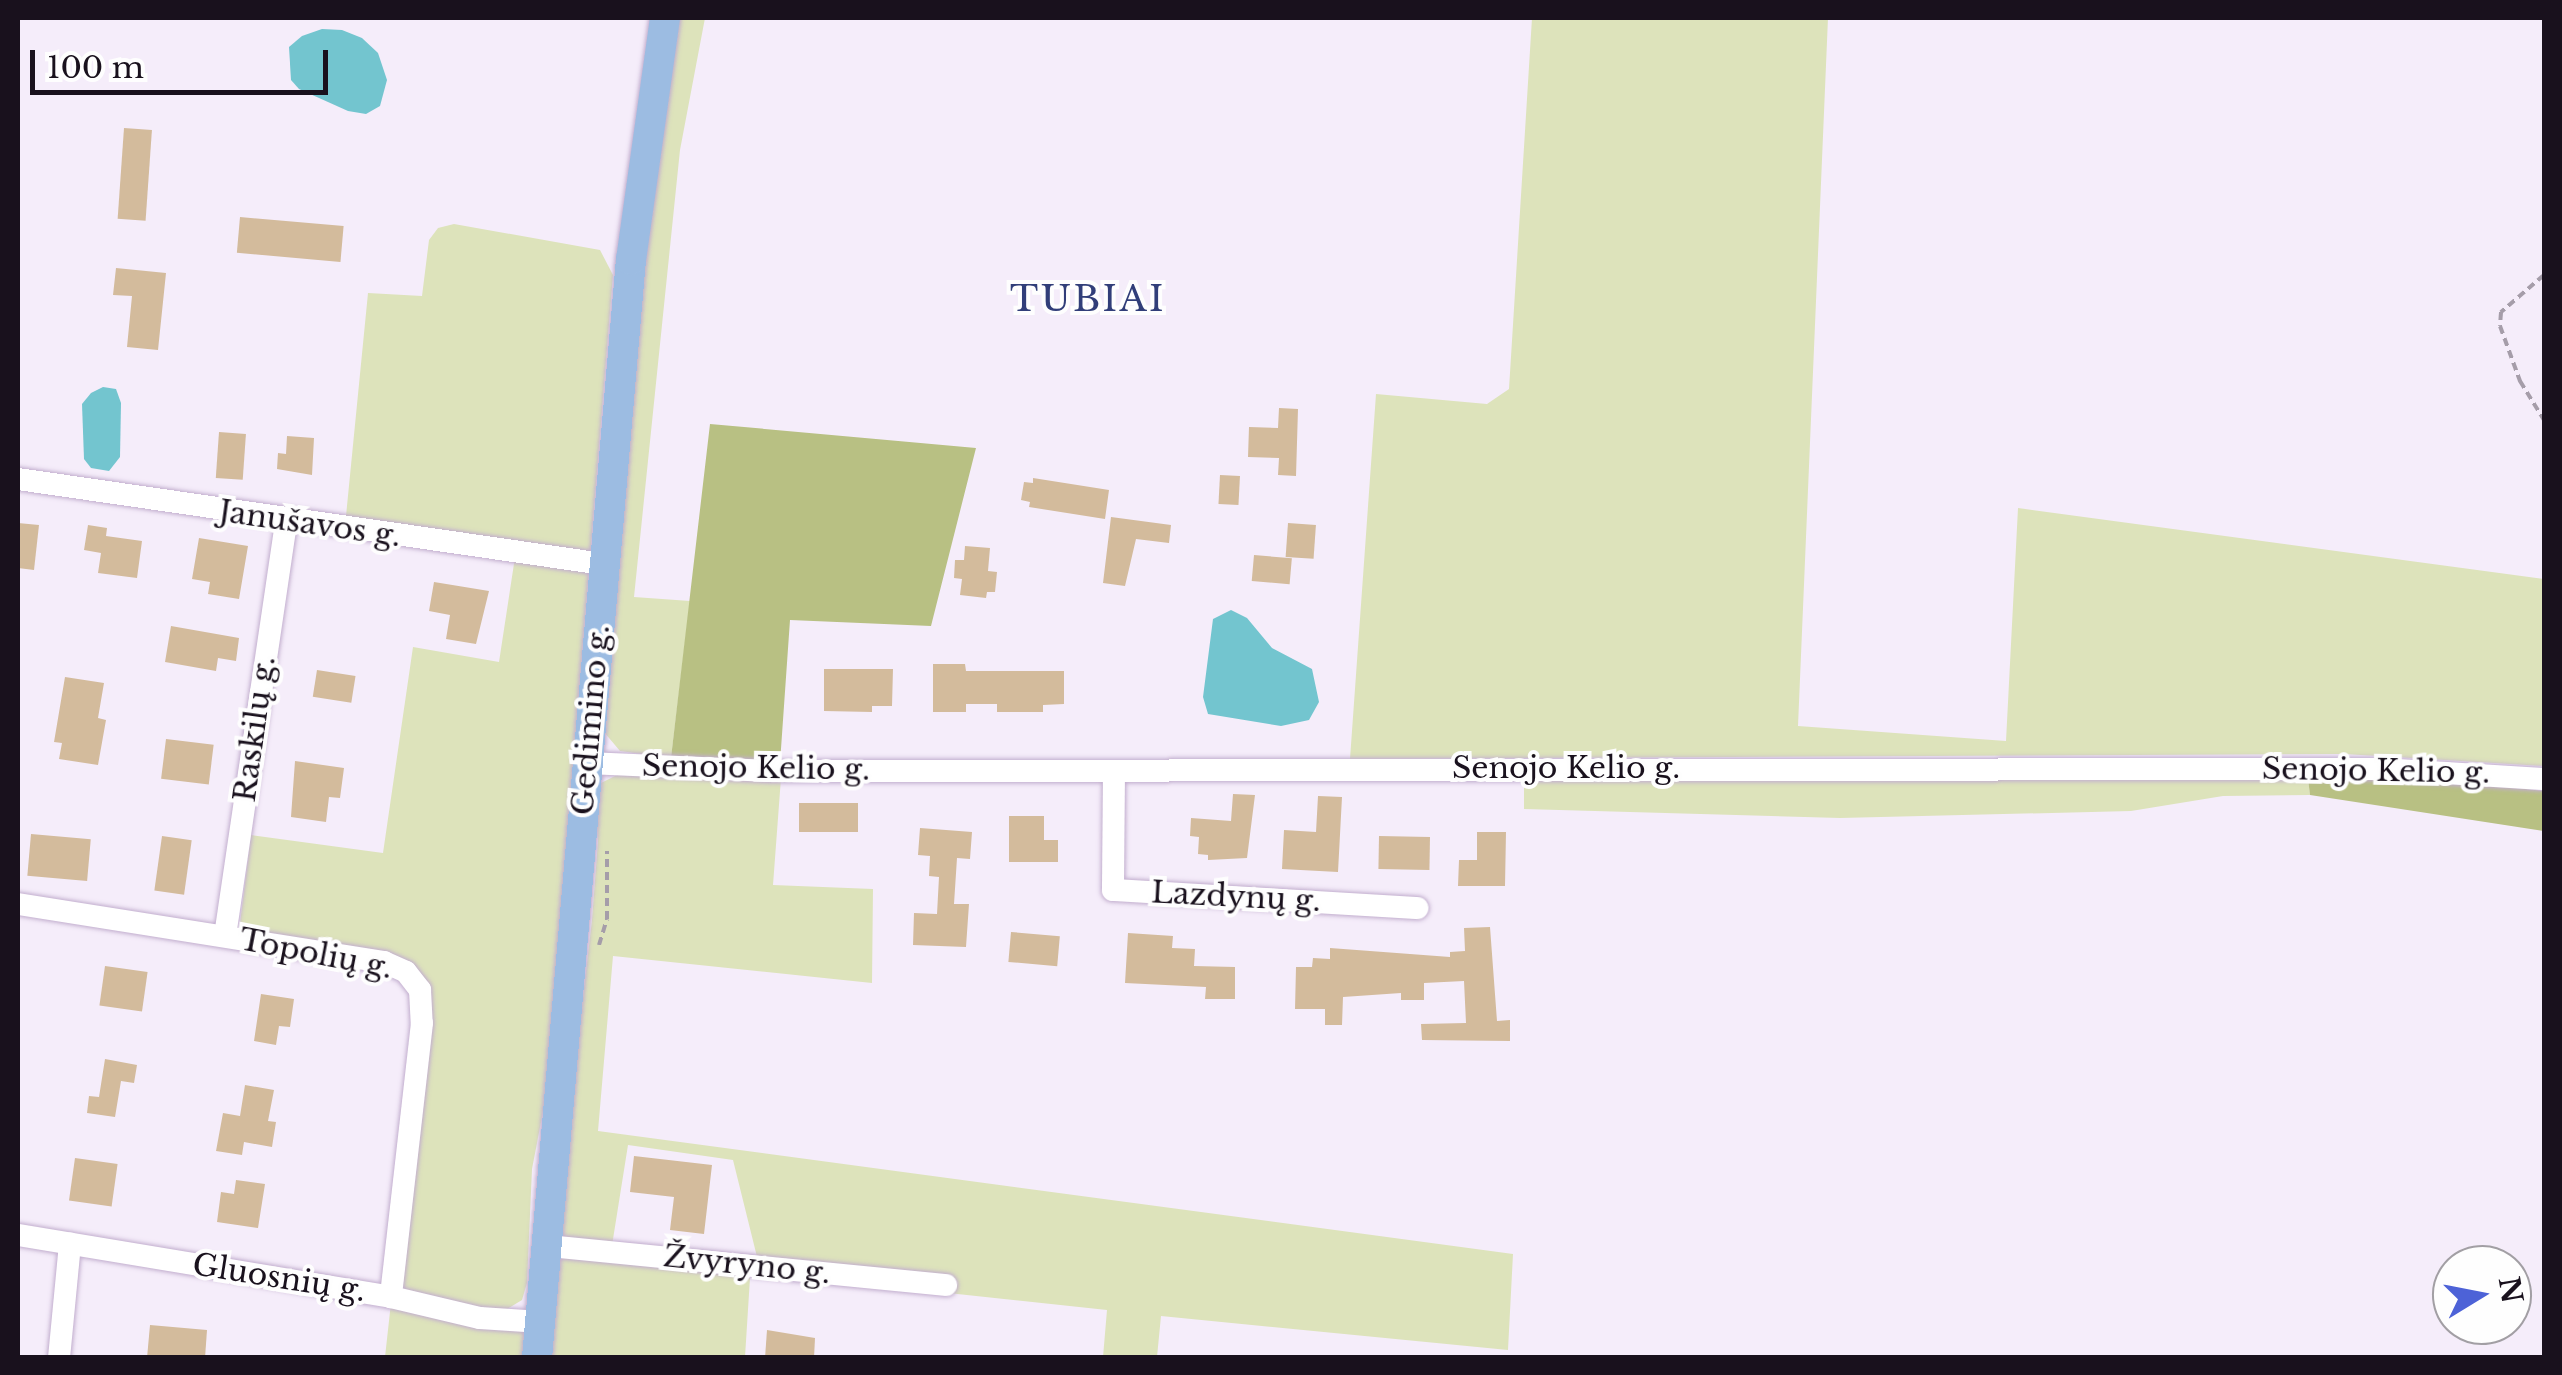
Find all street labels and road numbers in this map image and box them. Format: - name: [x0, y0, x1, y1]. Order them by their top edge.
- street label: Janušavos g.: [217, 493, 403, 555]
- street label: Gedimino g.: [565, 623, 617, 817]
- street label: Raskilų g.: [227, 654, 283, 804]
- street label: Senojo Kelio g.: [642, 748, 870, 788]
- street label: Senojo Kelio g.: [1452, 750, 1680, 786]
- street label: Senojo Kelio g.: [2262, 751, 2490, 791]
- street label: Lazdynų g.: [1150, 875, 1322, 919]
- street label: Topolių g.: [236, 922, 396, 986]
- street label: Žvyryno g.: [662, 1238, 832, 1292]
- street label: Gluosnių g.: [190, 1247, 368, 1309]

